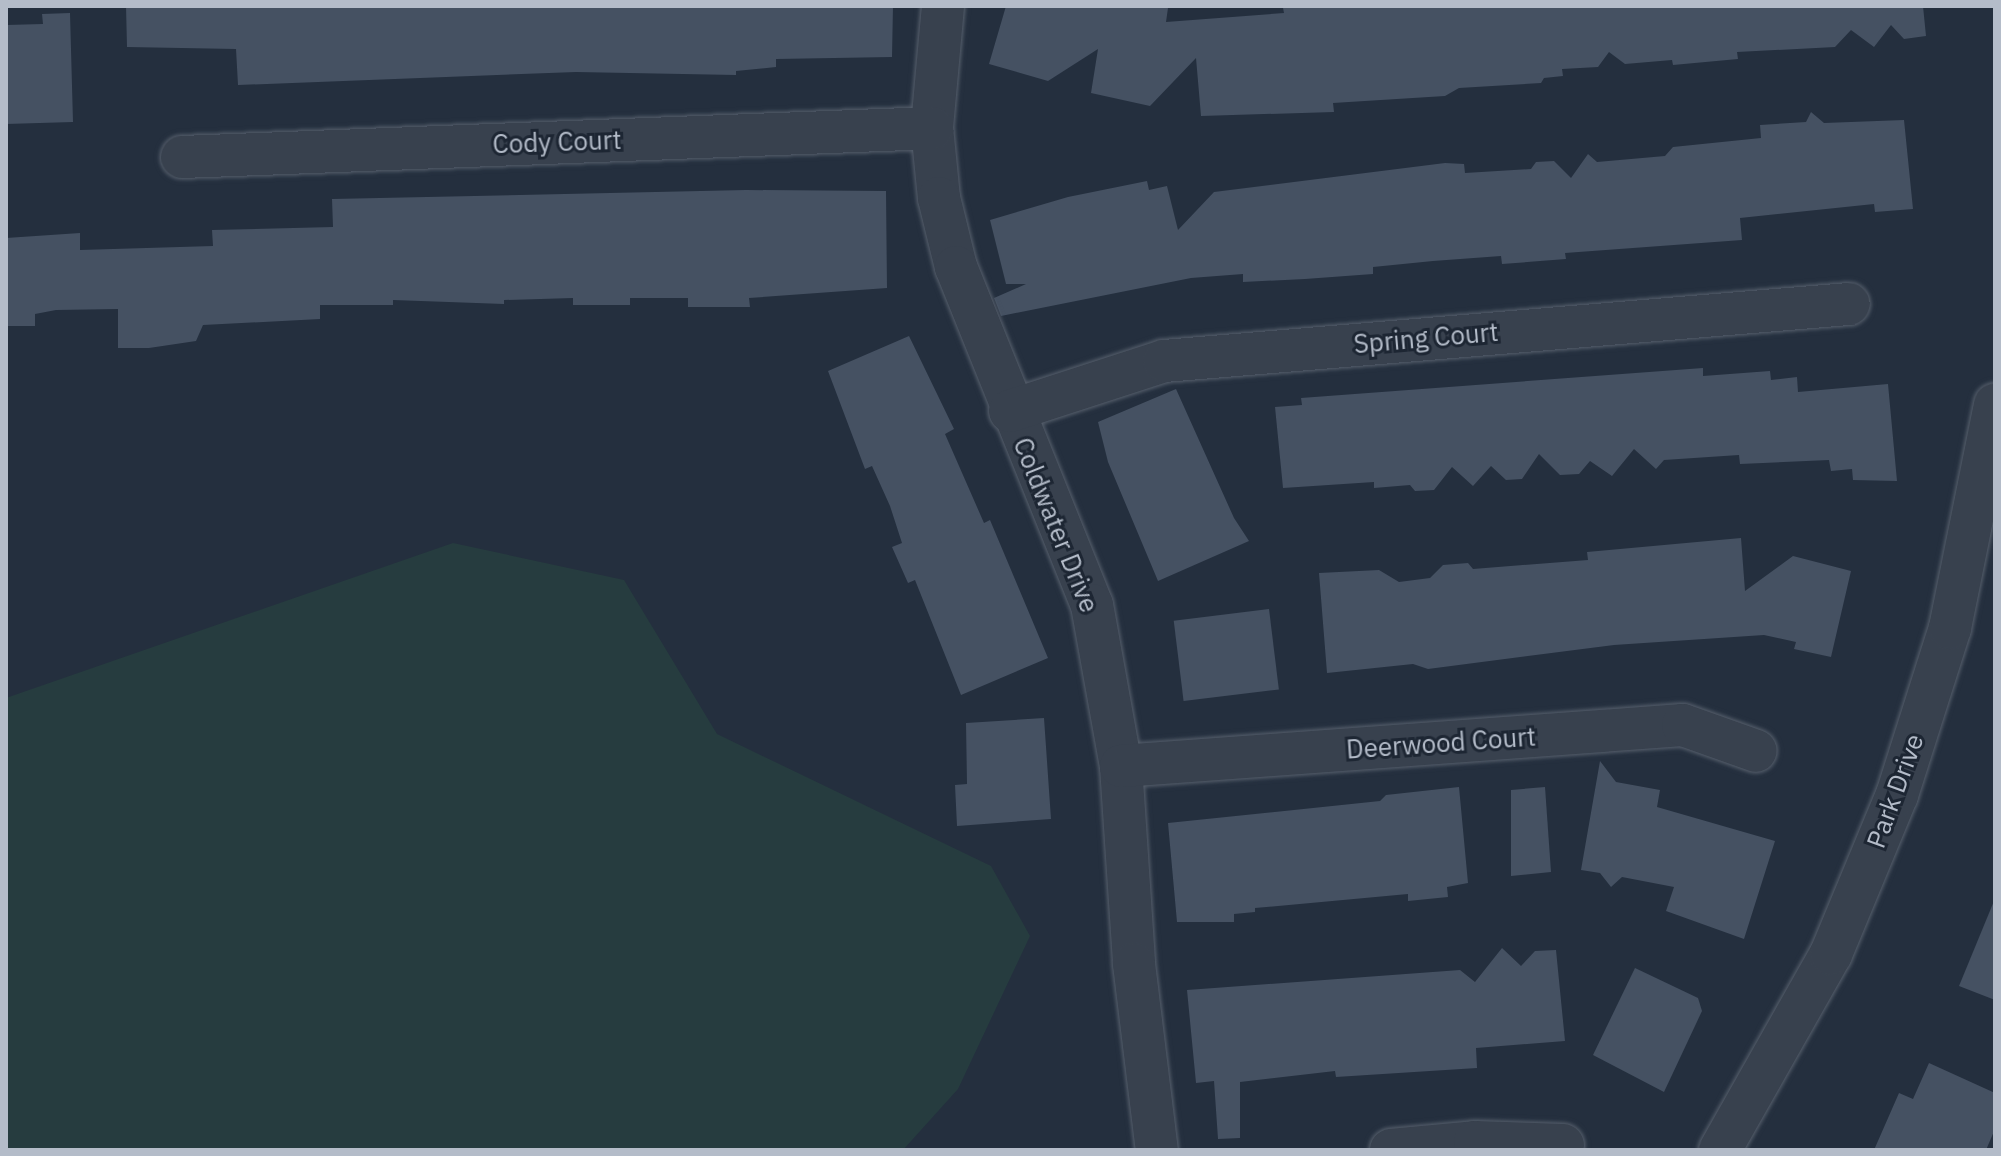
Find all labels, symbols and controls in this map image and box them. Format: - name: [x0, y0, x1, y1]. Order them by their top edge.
- street label: Cody Court: [492, 124, 622, 160]
- street label: Spring Court: [1352, 316, 1500, 360]
- street label: Coldwater Drive: [1007, 433, 1105, 617]
- street label: Deerwood Court: [1345, 721, 1537, 765]
- street label: Park Drive: [1860, 730, 1930, 852]

